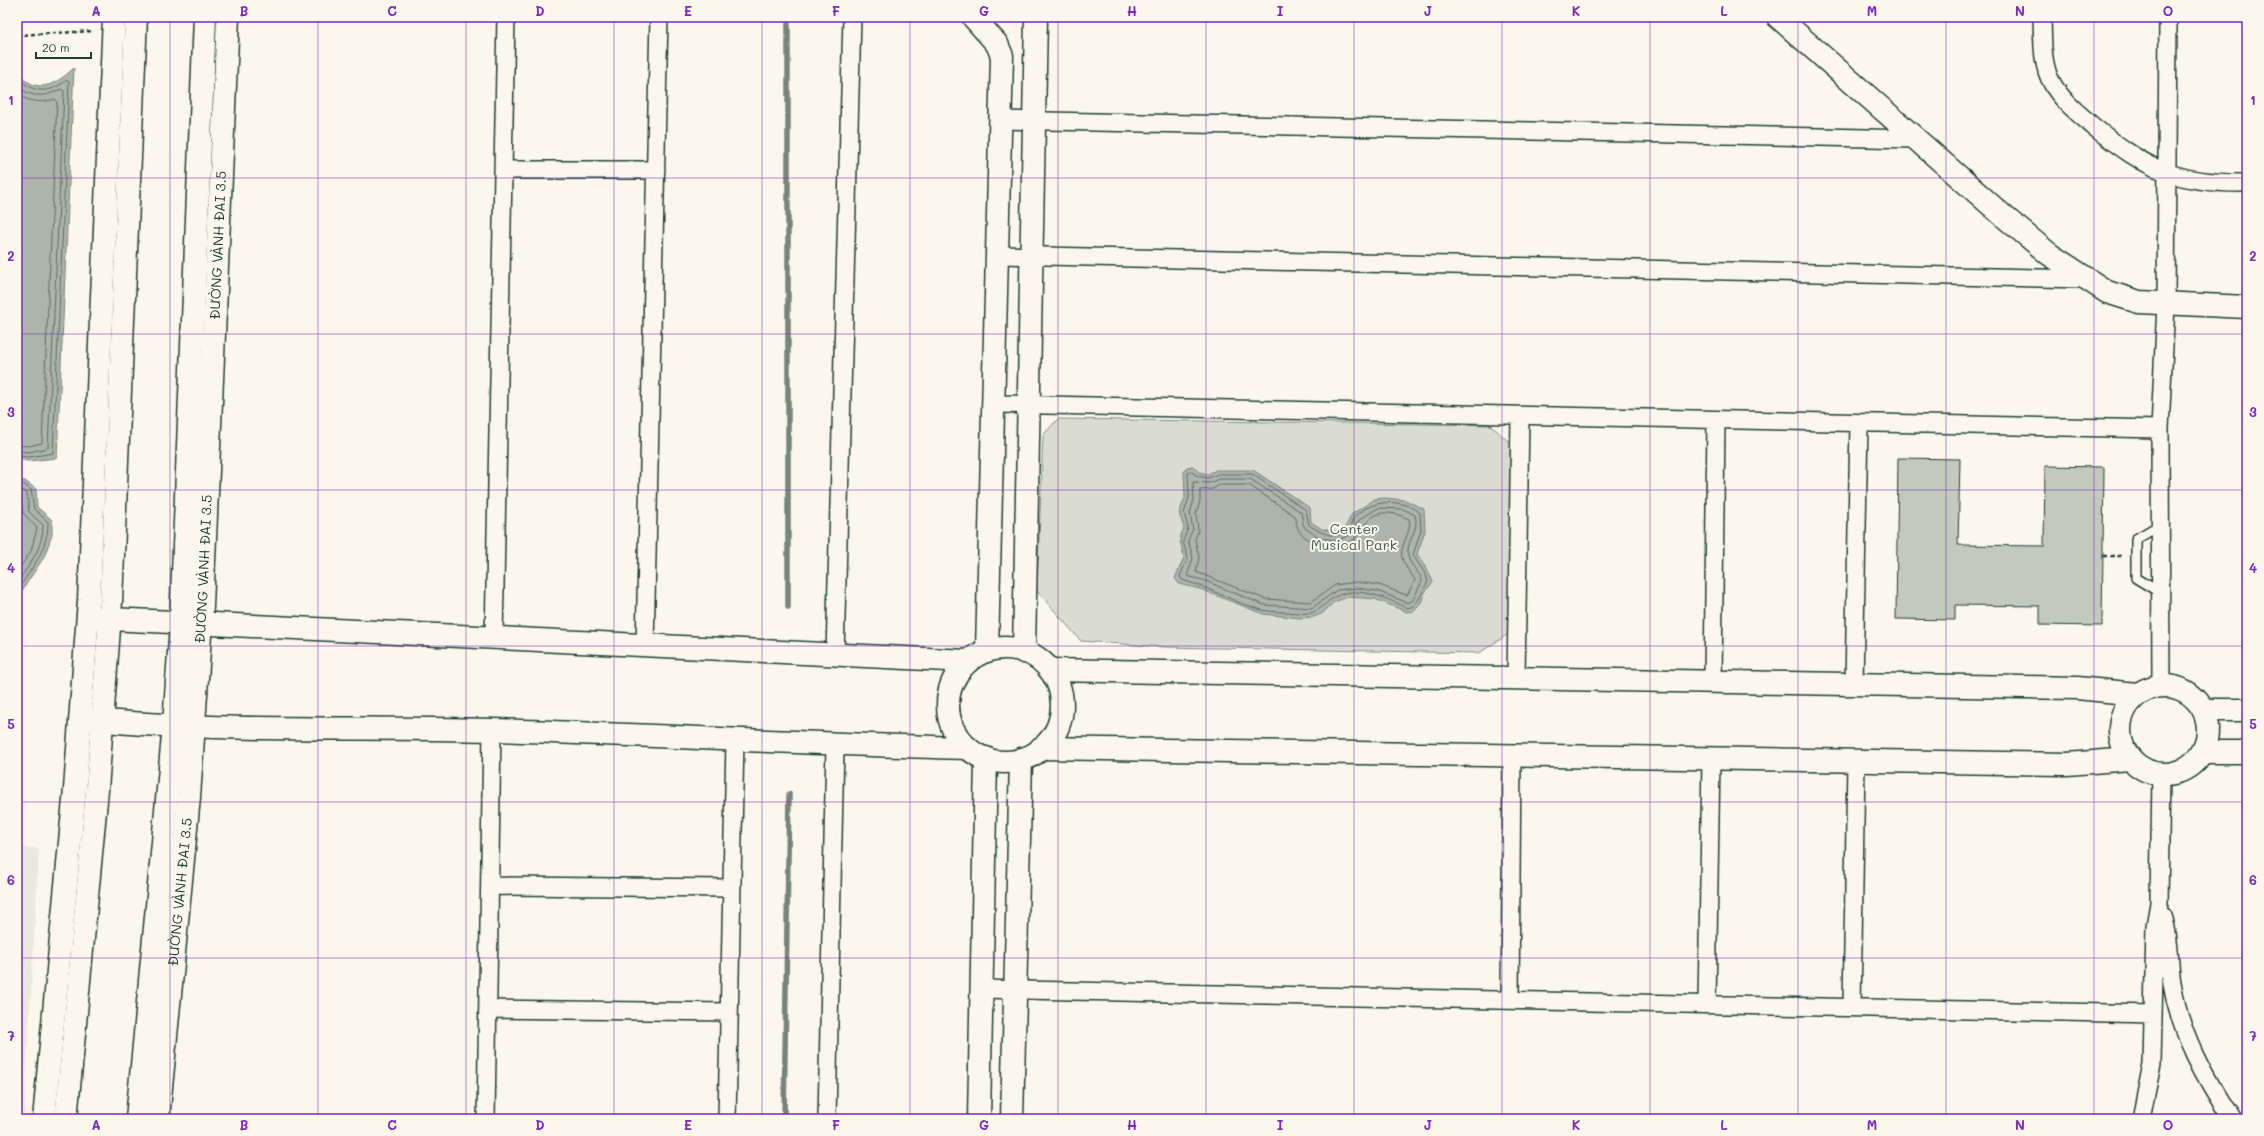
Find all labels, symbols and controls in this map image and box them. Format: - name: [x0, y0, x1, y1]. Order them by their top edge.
- text: A: [91, 2, 101, 19]
- text: B: [240, 2, 249, 19]
- text: C: [387, 2, 397, 19]
- text: D: [535, 2, 545, 19]
- text: E: [684, 2, 692, 19]
- text: F: [832, 2, 840, 19]
- text: G: [979, 2, 989, 19]
- text: H: [1127, 2, 1137, 19]
- text: I: [1277, 2, 1284, 19]
- text: J: [1424, 2, 1432, 19]
- text: K: [1572, 2, 1581, 19]
- text: L: [1720, 2, 1728, 19]
- text: M: [1867, 2, 1877, 19]
- text: N: [2015, 2, 2025, 19]
- text: O: [2163, 2, 2173, 19]
- scale bar: [36, 34, 91, 60]
- text: 20 m: [42, 39, 70, 55]
- text: 1: [8, 91, 14, 108]
- text: 1: [2250, 91, 2256, 108]
- street label: ĐƯỜNG VÀNH ĐAI 3.5: [205, 171, 230, 320]
- text: 2: [7, 247, 15, 264]
- text: 2: [2249, 247, 2257, 264]
- text: 3: [7, 403, 15, 420]
- text: 3: [2249, 403, 2257, 420]
- street label: ĐƯỜNG VÀNH ĐAI 3.5: [189, 494, 216, 644]
- park label: Center Musical Park: [1311, 519, 1397, 554]
- text: 4: [7, 559, 15, 576]
- text: 4: [2249, 559, 2257, 576]
- text: 5: [7, 715, 15, 732]
- text: 5: [2249, 715, 2257, 732]
- street label: ĐƯỜNG VÀNH ĐAI 3.5: [163, 817, 196, 967]
- text: 6: [7, 871, 15, 888]
- text: 6: [2249, 871, 2257, 888]
- text: 7: [7, 1027, 15, 1044]
- text: 7: [2249, 1027, 2257, 1044]
- text: A: [91, 1116, 101, 1133]
- text: B: [240, 1116, 249, 1133]
- text: C: [387, 1116, 397, 1133]
- text: D: [535, 1116, 545, 1133]
- text: E: [684, 1116, 692, 1133]
- text: F: [832, 1116, 840, 1133]
- text: G: [979, 1116, 989, 1133]
- text: H: [1127, 1116, 1137, 1133]
- text: I: [1277, 1116, 1284, 1133]
- text: J: [1424, 1116, 1432, 1133]
- text: K: [1572, 1116, 1581, 1133]
- text: L: [1720, 1116, 1728, 1133]
- text: M: [1867, 1116, 1877, 1133]
- text: N: [2015, 1116, 2025, 1133]
- text: O: [2163, 1116, 2173, 1133]

